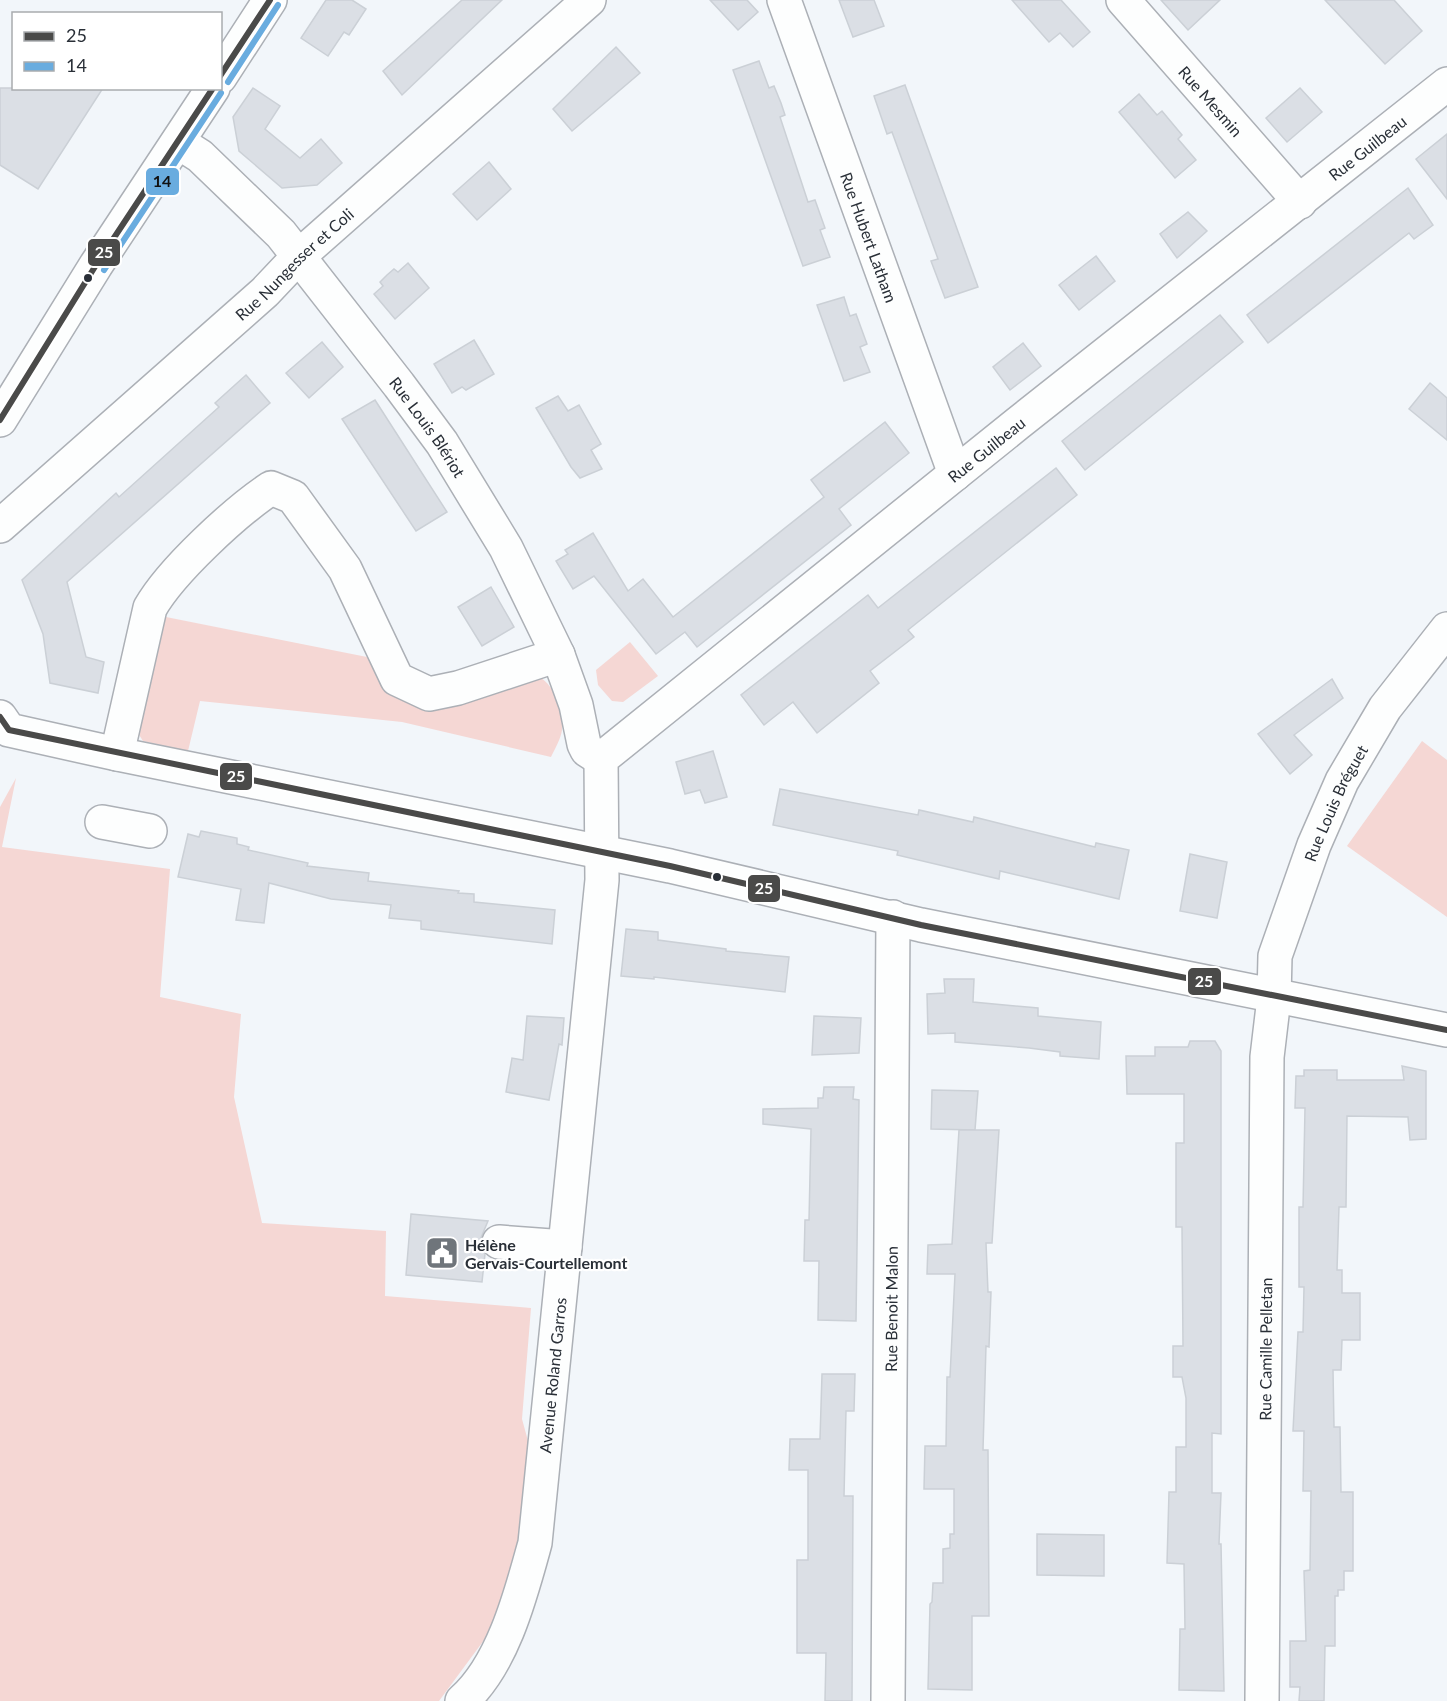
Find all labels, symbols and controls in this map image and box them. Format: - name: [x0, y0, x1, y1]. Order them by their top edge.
- legend: [12, 12, 222, 90]
- text: 25: [66, 24, 87, 46]
- text: 14: [66, 54, 87, 76]
- street label: Rue Mesmin: [1175, 62, 1247, 140]
- street label: Rue Guilbeau: [1324, 111, 1410, 184]
- line badge: 14: [145, 167, 180, 196]
- street label: Rue Hubert Latham: [837, 169, 902, 305]
- text: 14: [153, 171, 171, 190]
- street label: Rue Nungesser et Coli: [231, 204, 357, 324]
- line badge: 25: [87, 238, 121, 267]
- text: 25: [95, 242, 113, 261]
- unlabelled marker: [82, 272, 94, 284]
- street label: Rue Louis Blériot: [386, 373, 470, 481]
- street label: Rue Guilbeau: [944, 412, 1028, 486]
- street label: Rue Louis Bréguet: [1299, 741, 1371, 864]
- line badge: 25: [219, 762, 253, 791]
- text: 25: [227, 766, 245, 785]
- unlabelled marker: [711, 871, 723, 883]
- line badge: 25: [747, 874, 781, 903]
- text: 25: [755, 878, 773, 897]
- line badge: 25: [1187, 967, 1222, 996]
- text: 25: [1195, 971, 1213, 990]
- public building icon: Hélène Gervais-Courtellemont: [424, 1235, 460, 1271]
- place label: Hélène Gervais-Courtellemont: [465, 1235, 627, 1272]
- street label: Rue Benoit Malon: [881, 1246, 900, 1372]
- street label: Rue Camille Pelletan: [1255, 1277, 1275, 1421]
- street label: Avenue Roland Garros: [535, 1296, 569, 1454]

